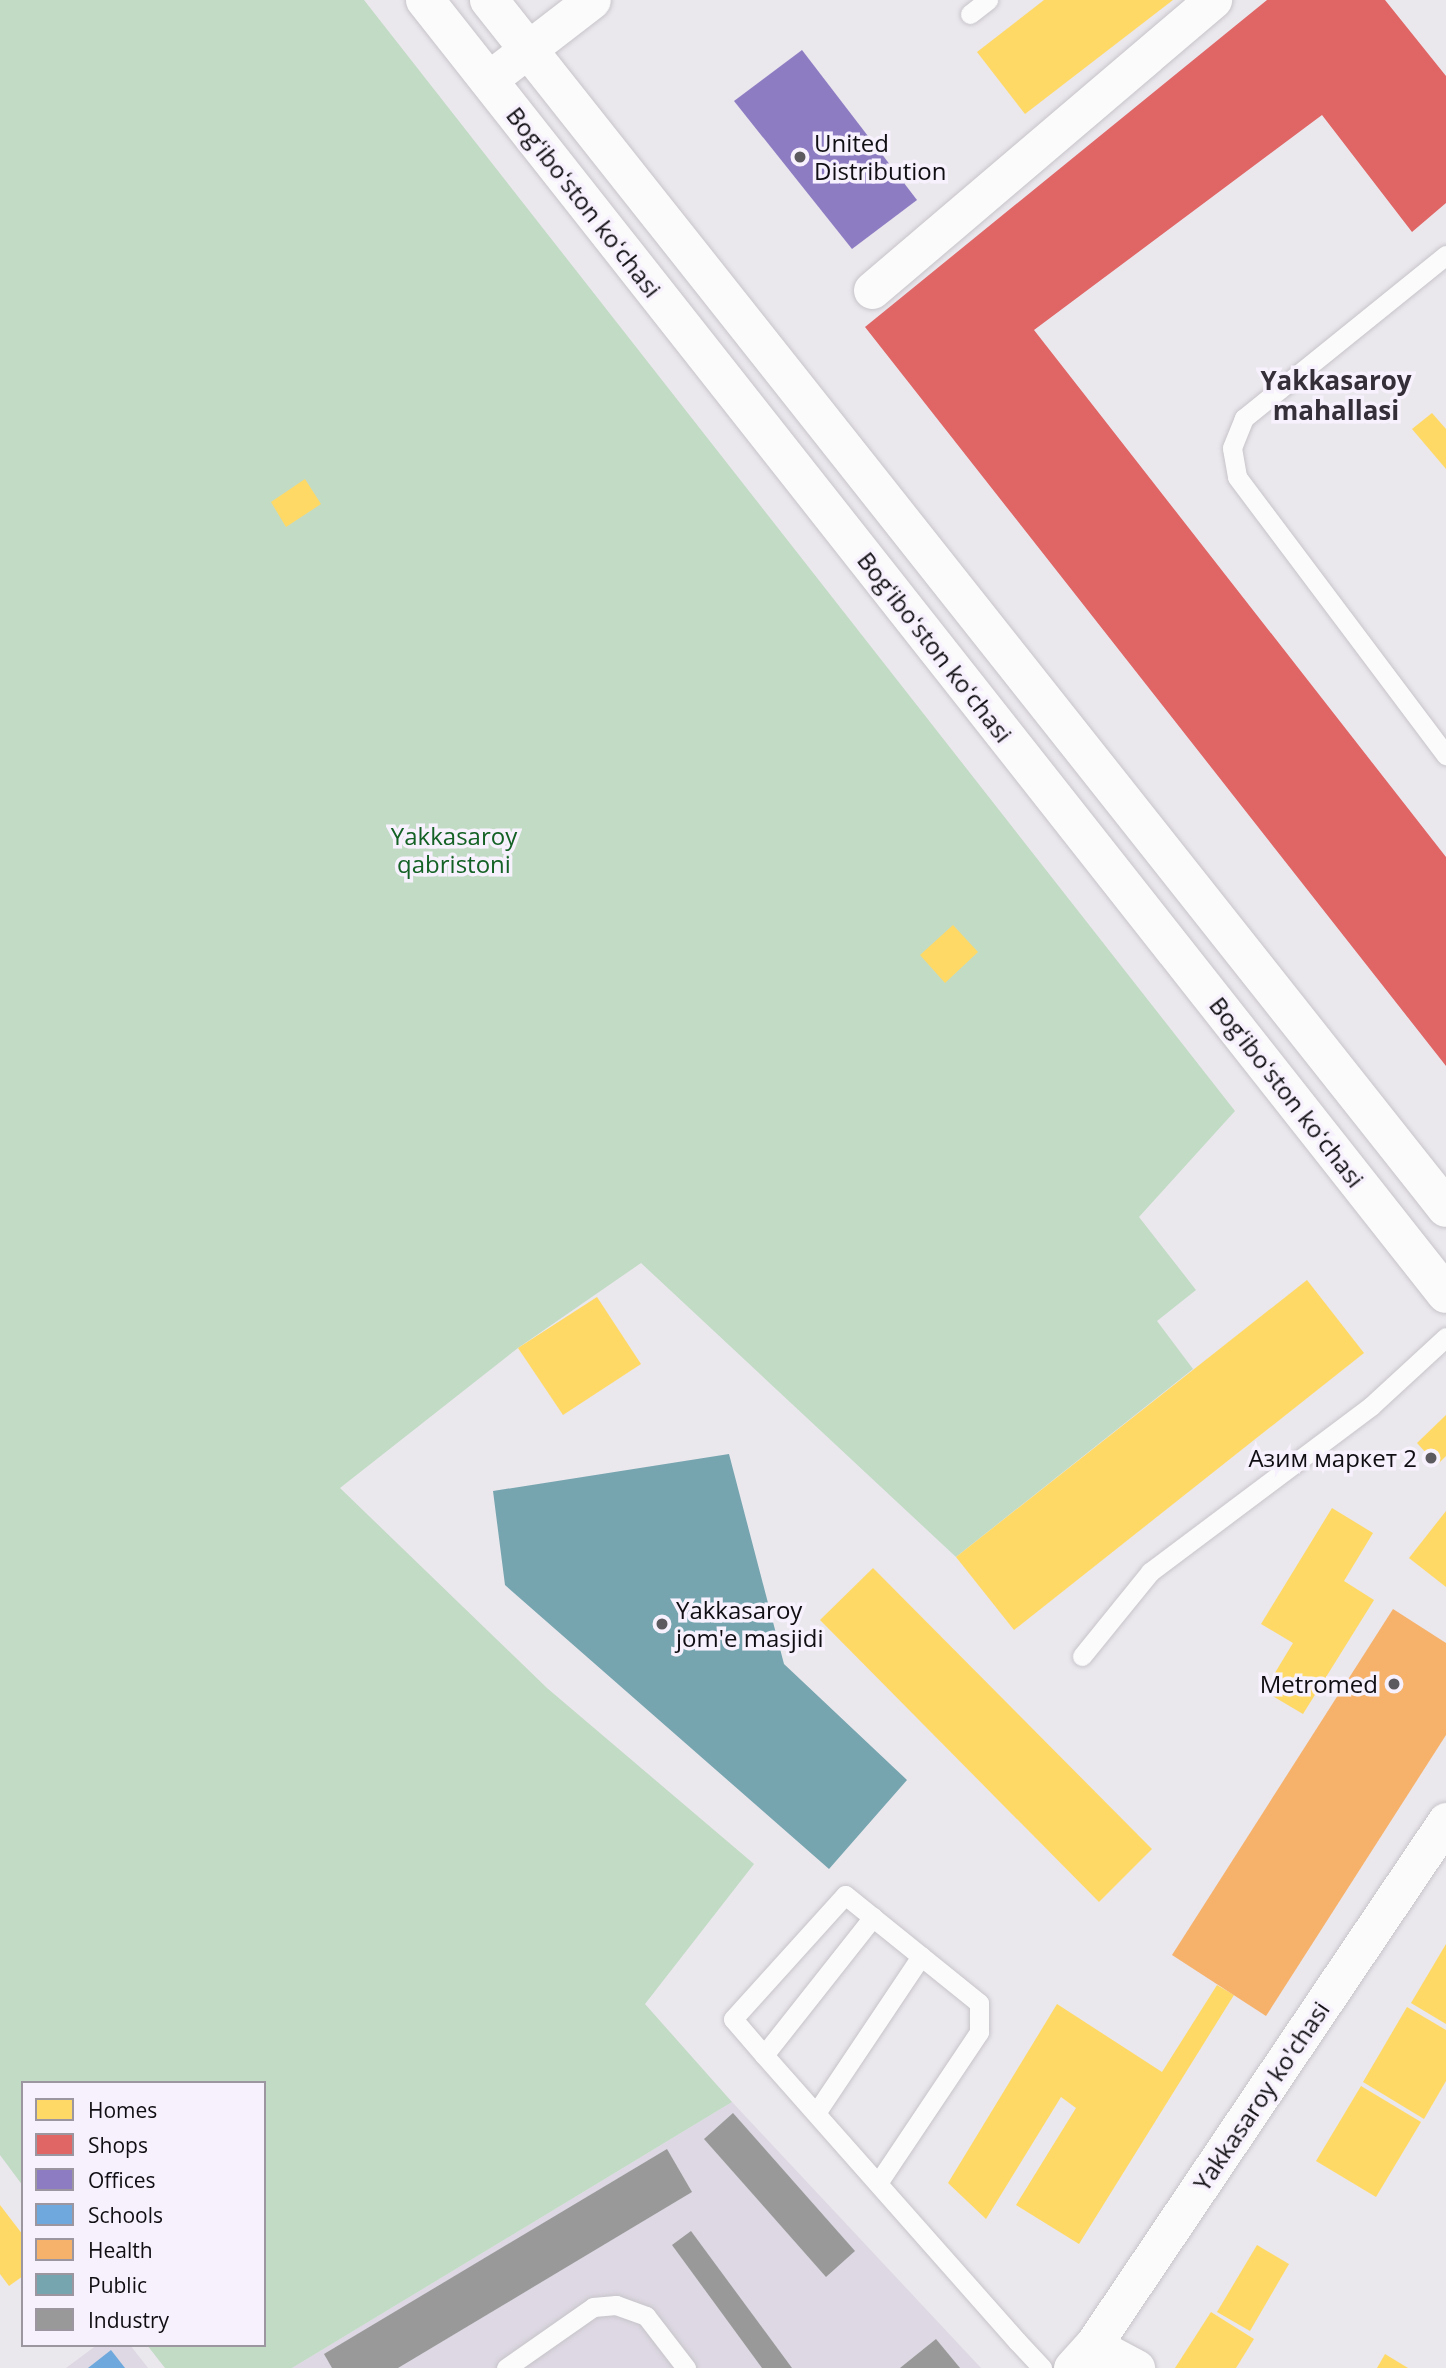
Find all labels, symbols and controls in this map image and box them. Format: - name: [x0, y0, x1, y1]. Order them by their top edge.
- street label: Bogʻiboʻston koʻchasi: [501, 101, 667, 303]
- place label: United Distribution: [814, 129, 947, 185]
- marker: United Distribution: [792, 149, 808, 165]
- district label: Yakkasaroy mahallasi: [1260, 365, 1412, 426]
- street label: Bogʻiboʻston koʻchasi: [852, 546, 1018, 748]
- park label: Yakkasaroy qabristoni: [391, 822, 517, 878]
- street label: Bogʻiboʻston koʻchasi: [1204, 991, 1370, 1193]
- place label: Азим маркет 2: [1248, 1444, 1417, 1472]
- marker: Азим маркет 2: [1423, 1450, 1439, 1466]
- place label: Yakkasaroy jom'e masjidi: [676, 1596, 824, 1652]
- marker: Yakkasaroy jom'e masjidi: [654, 1616, 670, 1632]
- place label: Metromed: [1260, 1670, 1378, 1698]
- marker: Metromed: [1384, 1674, 1404, 1694]
- street label: Yakkasaroy ko'chasi: [1187, 1996, 1335, 2196]
- legend: [21, 2081, 266, 2347]
- text: Homes: [88, 2096, 157, 2124]
- text: Shops: [88, 2131, 148, 2159]
- text: Offices: [88, 2166, 156, 2194]
- text: Schools: [88, 2201, 163, 2229]
- text: Health: [88, 2236, 153, 2264]
- text: Public: [88, 2271, 147, 2299]
- text: Industry: [88, 2306, 169, 2334]

